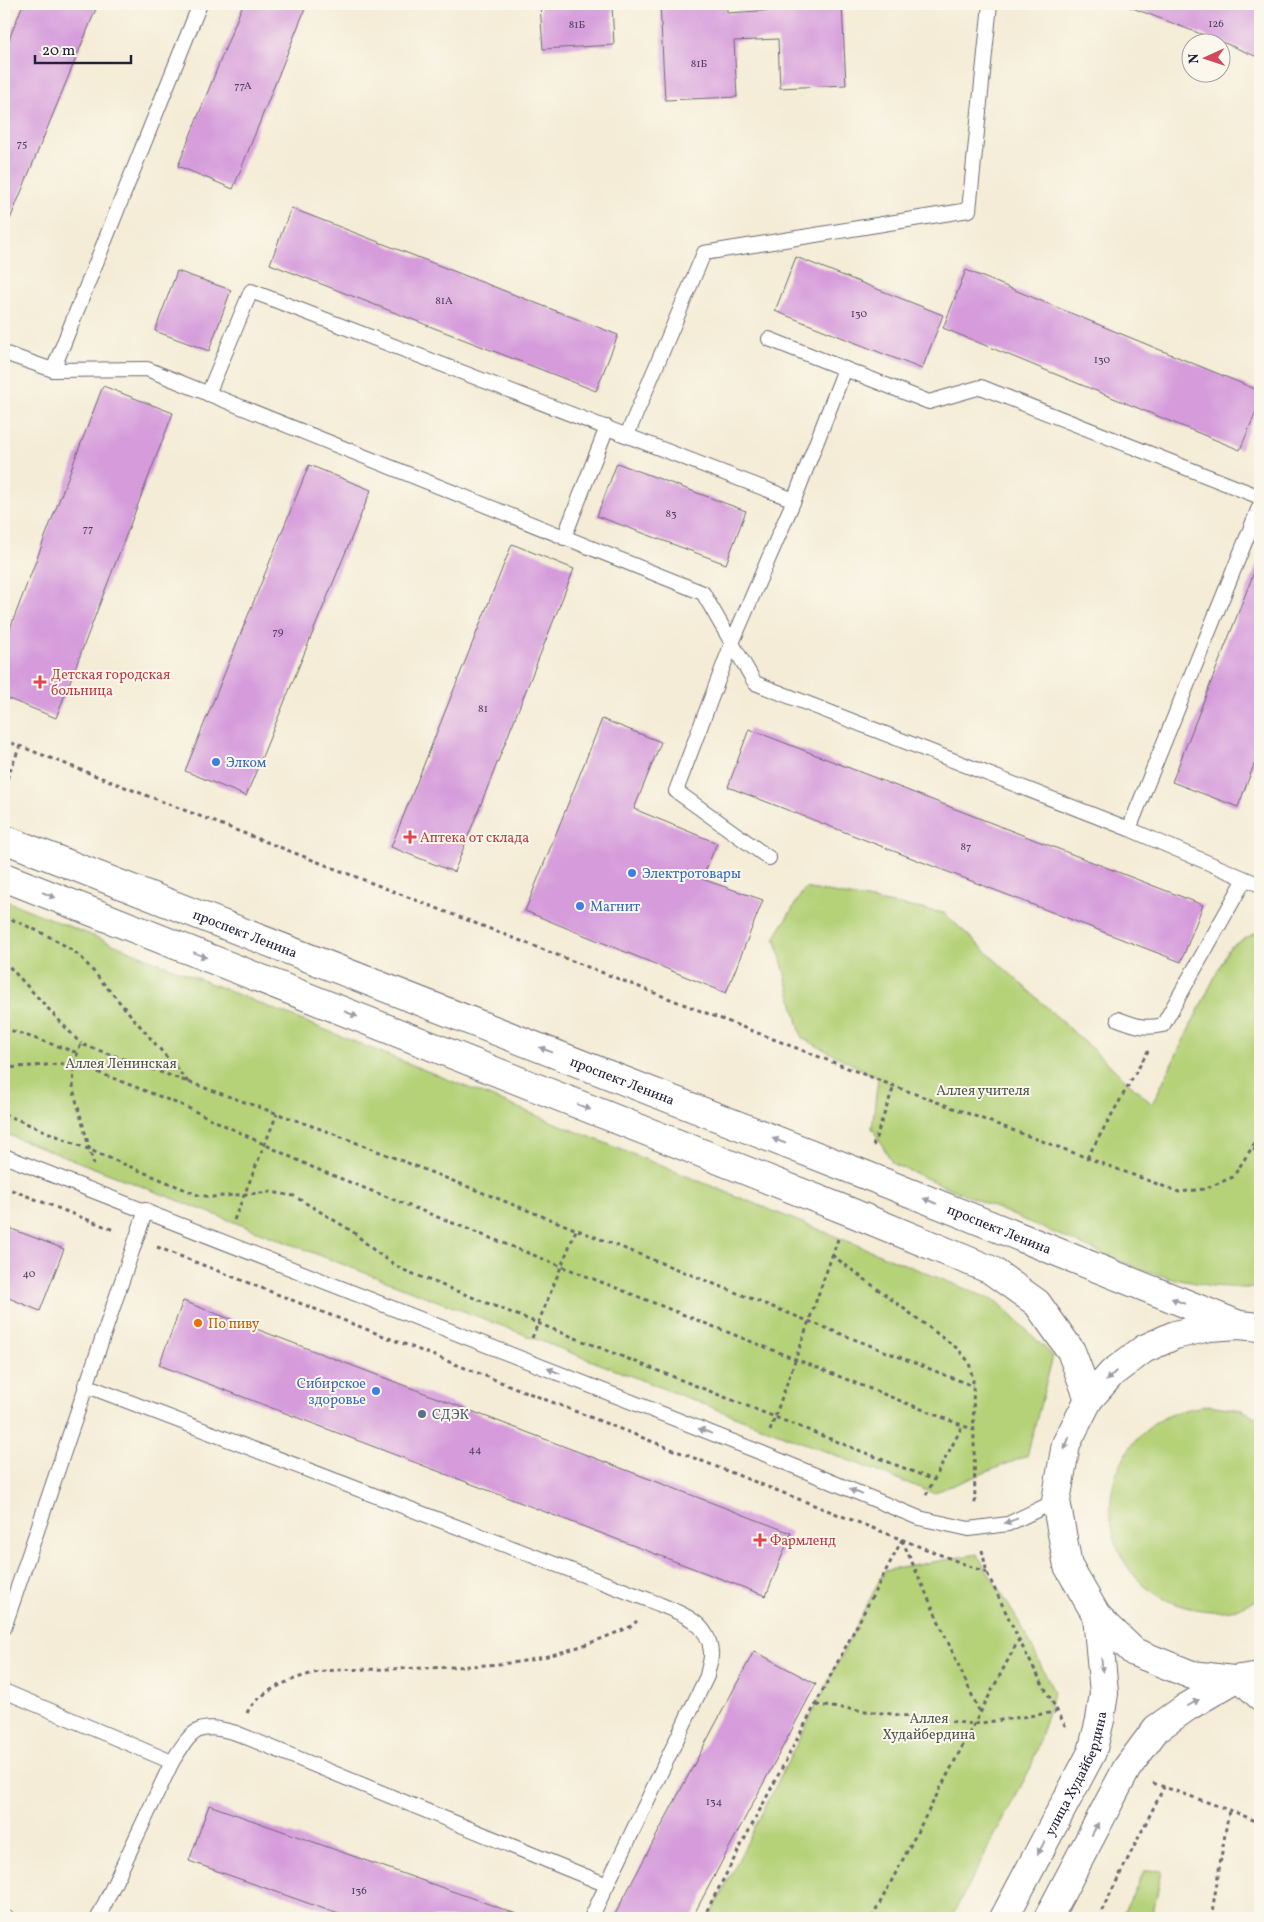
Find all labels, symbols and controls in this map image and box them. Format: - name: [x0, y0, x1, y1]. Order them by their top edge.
- house number: 126: [1208, 17, 1224, 32]
- house number: 81Б: [569, 18, 586, 33]
- scale bar: [35, 32, 131, 64]
- north arrow: [1182, 32, 1232, 82]
- text: 20 m: [42, 41, 75, 62]
- text: N: [1185, 53, 1204, 64]
- house number: 81Б: [691, 57, 708, 72]
- house number: 77А: [234, 79, 252, 94]
- house number: 75: [17, 137, 27, 152]
- house number: 81А: [435, 294, 453, 309]
- house number: 130: [851, 307, 868, 322]
- house number: 130: [1094, 353, 1111, 368]
- house number: 83: [665, 507, 677, 522]
- house number: 77: [83, 522, 93, 537]
- house number: 79: [273, 625, 284, 640]
- place label: Детская городская больница: [51, 666, 170, 701]
- marker: Детская городская больница: [33, 675, 47, 689]
- house number: 81: [478, 702, 488, 717]
- place label: Элком: [226, 754, 267, 773]
- marker: Элком: [210, 756, 222, 768]
- place label: Аптека от склада: [420, 829, 529, 848]
- marker: Аптека от склада: [404, 831, 416, 843]
- house number: 87: [961, 840, 971, 855]
- place label: Электротовары: [642, 865, 741, 884]
- marker: Электротовары: [626, 867, 638, 879]
- one-way arrow: [42, 891, 57, 899]
- place label: Магнит: [590, 898, 640, 917]
- marker: Магнит: [574, 900, 586, 912]
- street label: проспект Ленина: [190, 906, 300, 963]
- one-way arrow: [193, 951, 207, 959]
- one-way arrow: [344, 1011, 358, 1019]
- one-way arrow: [538, 1046, 553, 1054]
- street label: проспект Ленина: [567, 1053, 677, 1111]
- park label: Аллея Ленинская: [65, 1055, 177, 1074]
- park label: Аллея учителя: [936, 1082, 1030, 1101]
- one-way arrow: [577, 1103, 591, 1111]
- one-way arrow: [771, 1137, 786, 1145]
- one-way arrow: [922, 1197, 937, 1205]
- street label: проспект Ленина: [944, 1201, 1054, 1260]
- house number: 40: [23, 1267, 36, 1282]
- one-way arrow: [1170, 1297, 1185, 1305]
- place label: По пиву: [208, 1315, 260, 1334]
- marker: По пиву: [192, 1317, 204, 1329]
- one-way arrow: [547, 1367, 561, 1375]
- one-way arrow: [1105, 1369, 1117, 1381]
- place label: Сибирское здоровье: [297, 1375, 366, 1410]
- marker: Сибирское здоровье: [370, 1385, 382, 1397]
- place label: СДЭК: [432, 1406, 470, 1425]
- marker: СДЭК: [416, 1408, 428, 1420]
- one-way arrow: [698, 1427, 713, 1434]
- one-way arrow: [1063, 1436, 1071, 1451]
- house number: 44: [468, 1443, 482, 1458]
- one-way arrow: [848, 1488, 863, 1496]
- one-way arrow: [1003, 1517, 1018, 1525]
- place label: Фармленд: [770, 1532, 836, 1551]
- marker: Фармленд: [754, 1534, 766, 1546]
- one-way arrow: [1098, 1657, 1106, 1673]
- one-way arrow: [1187, 1699, 1200, 1708]
- park label: Аллея Худайбердина: [882, 1710, 976, 1745]
- street label: улица Худайбердина: [1041, 1710, 1112, 1840]
- house number: 134: [706, 1795, 723, 1810]
- one-way arrow: [1091, 1821, 1099, 1836]
- one-way arrow: [1037, 1841, 1045, 1855]
- house number: 136: [351, 1884, 367, 1899]

